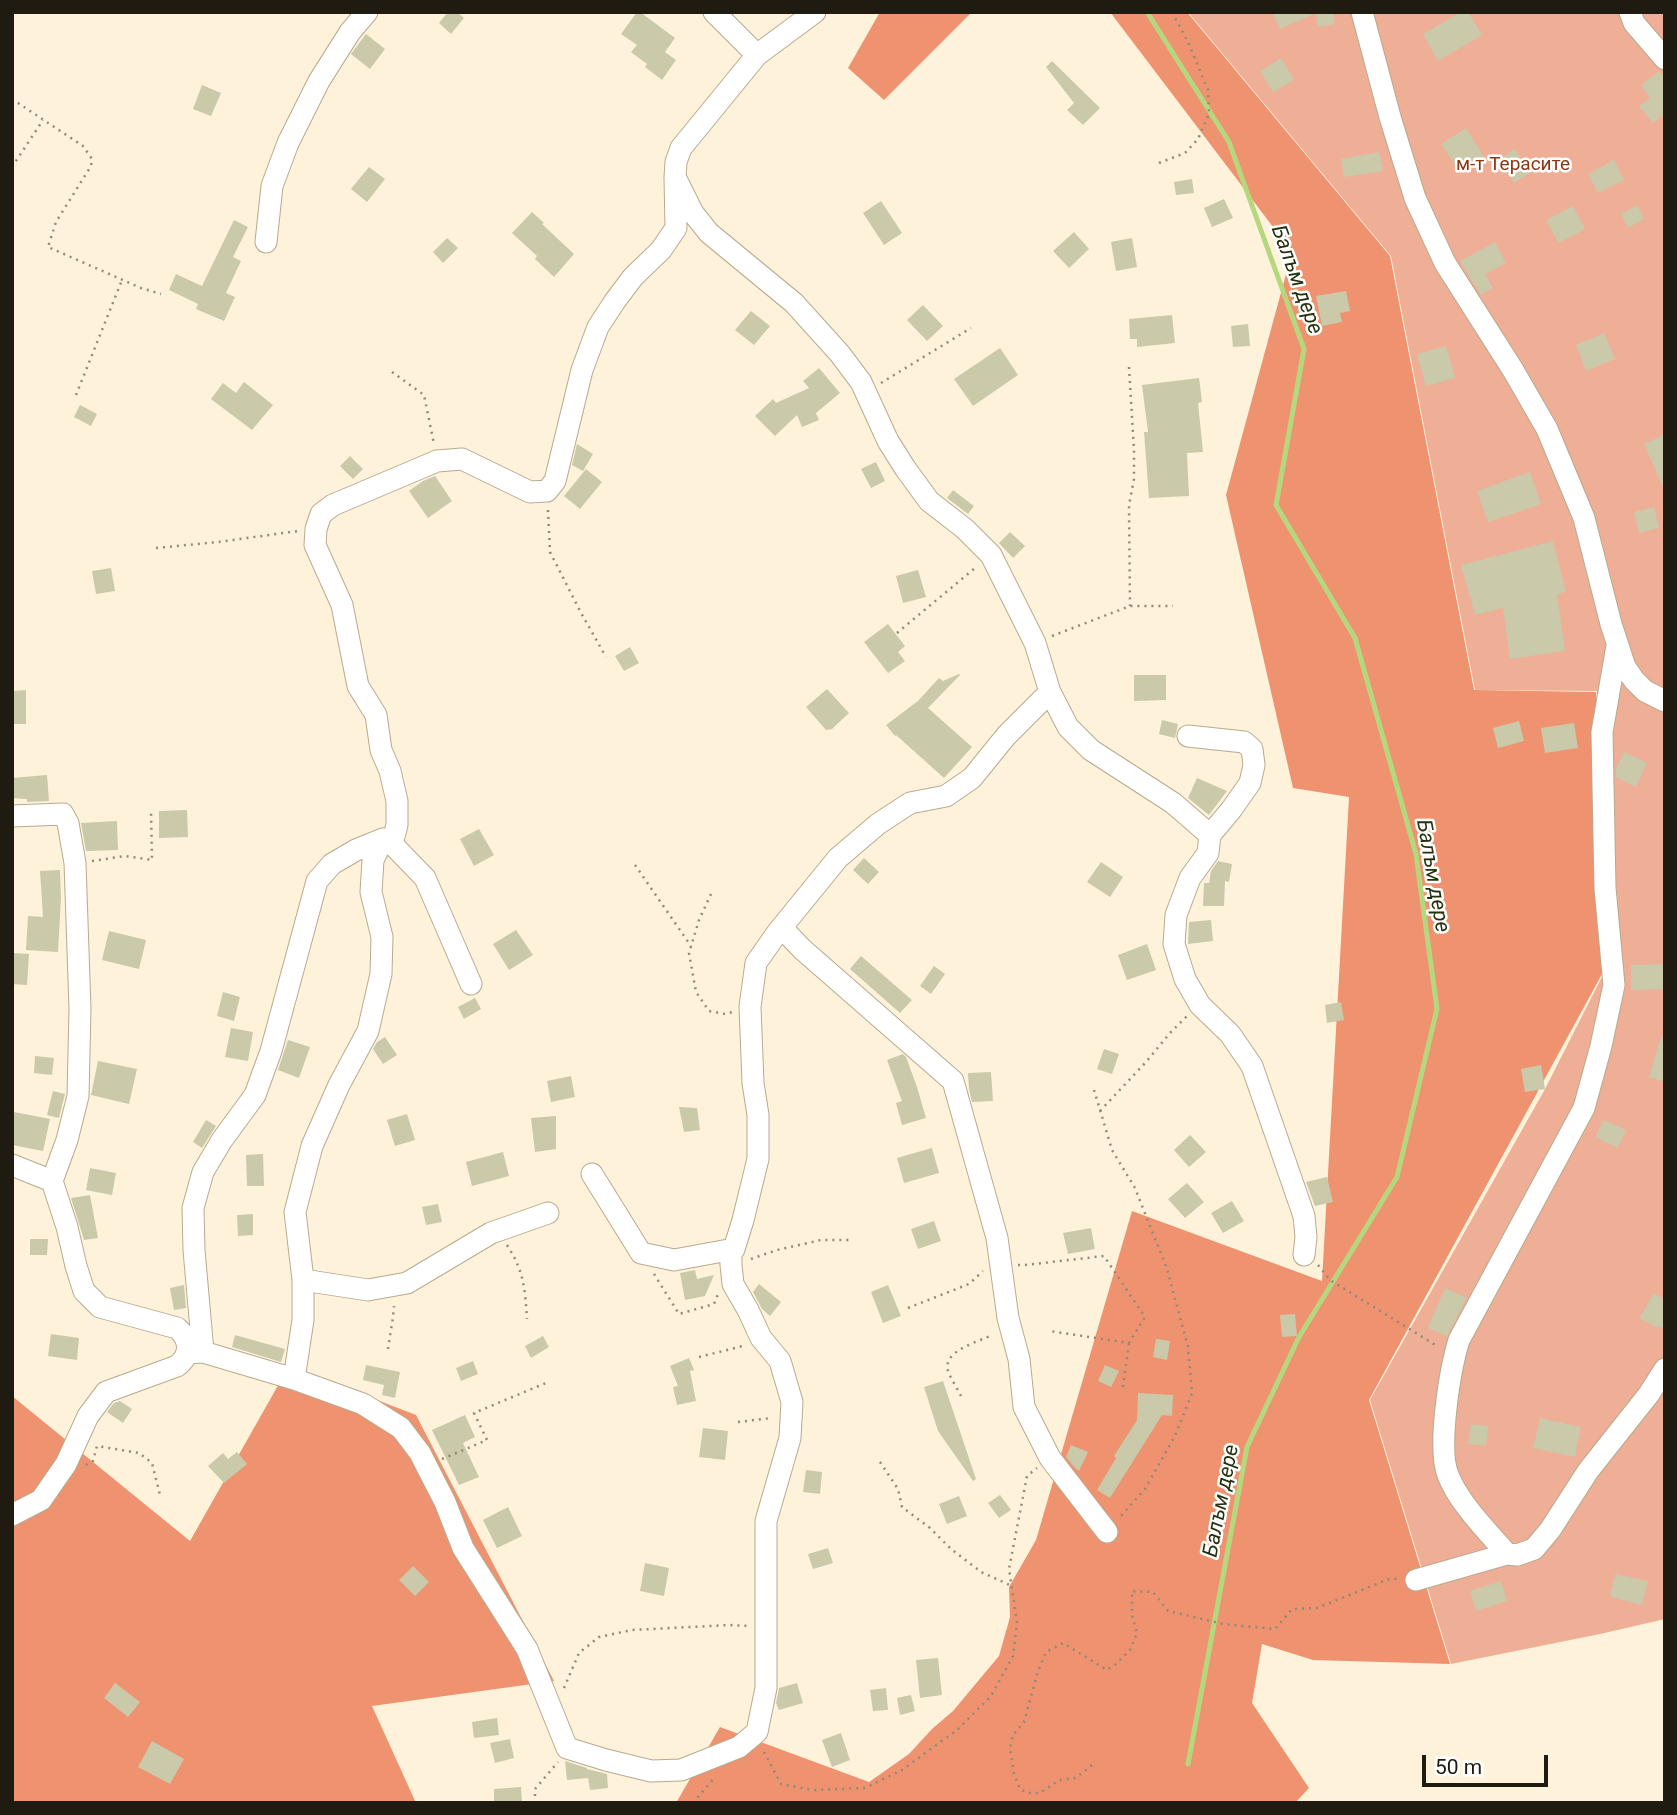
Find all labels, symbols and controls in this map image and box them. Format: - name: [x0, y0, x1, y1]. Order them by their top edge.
- park label: м-т Терасите: [1456, 154, 1570, 176]
- water label: Балъм дере: [1265, 222, 1327, 338]
- water label: Балъм дере: [1410, 818, 1454, 934]
- water label: Балъм дере: [1199, 1443, 1245, 1559]
- scale bar: [1425, 1742, 1551, 1786]
- text: 50 m: [1435, 1755, 1482, 1779]

